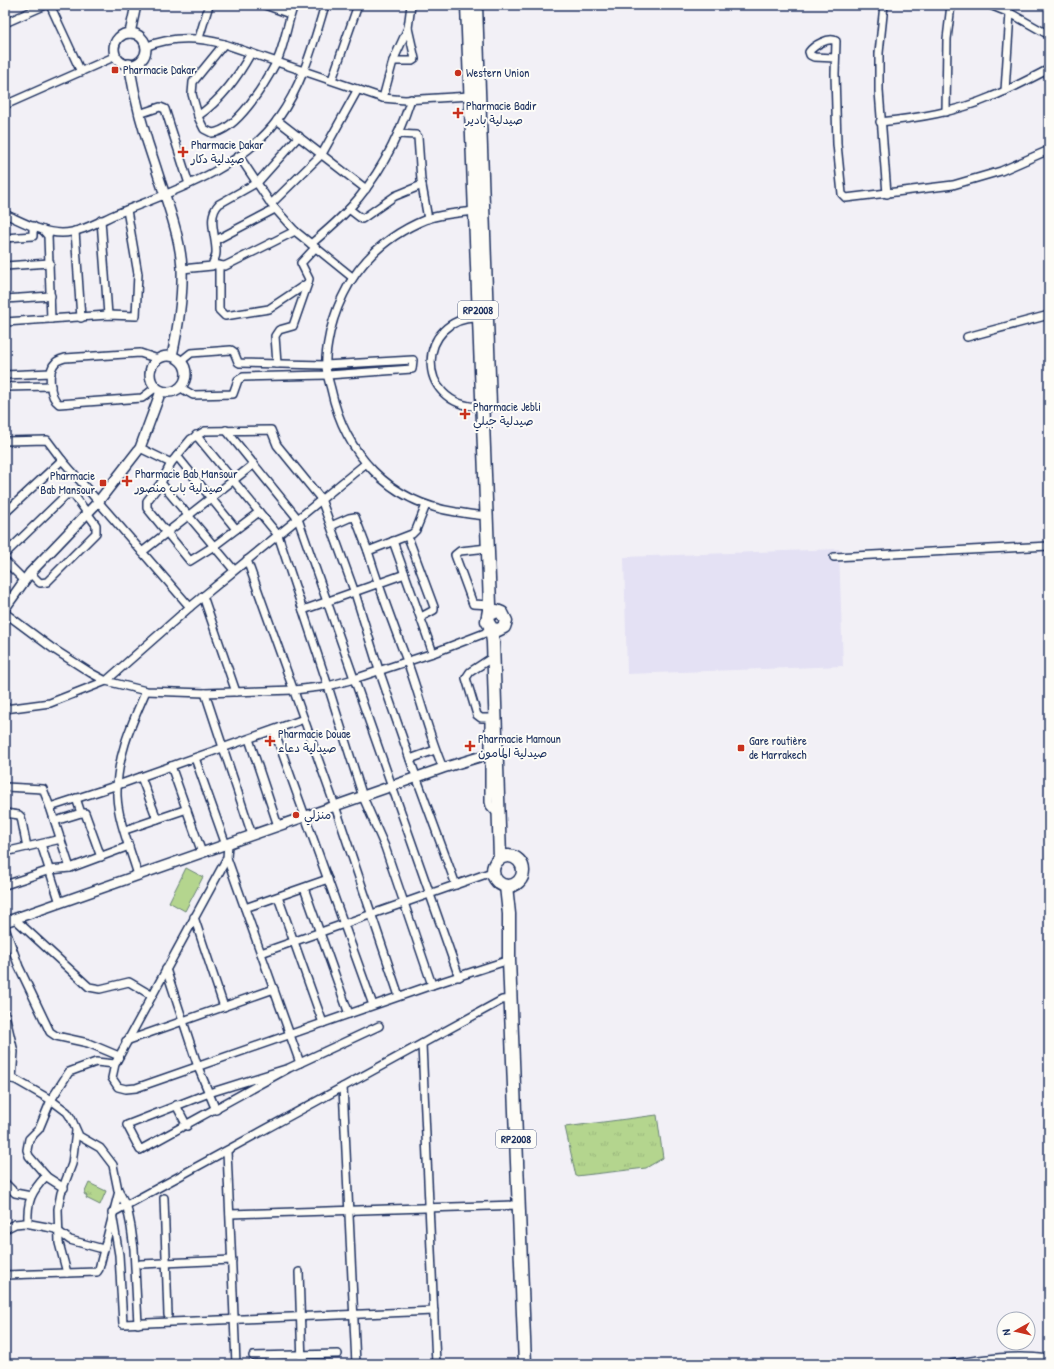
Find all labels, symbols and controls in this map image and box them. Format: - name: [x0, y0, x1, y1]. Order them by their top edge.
- place label: Pharmacie Dakar: [123, 61, 196, 78]
- place label: Western Union: [466, 64, 529, 81]
- marker: Pharmacie Dakar: [110, 65, 120, 75]
- marker: Western Union: [453, 68, 463, 78]
- place label: Pharmacie Badir صيدلية بادير: [465, 97, 537, 128]
- marker: Pharmacie Badir صيدلية بادير: [453, 108, 463, 118]
- place label: Pharmacie Dakar صيدلية دكار: [190, 136, 264, 167]
- marker: Pharmacie Dakar صيدلية دكار: [178, 147, 188, 157]
- road number: RP2008: [458, 301, 498, 319]
- place label: Pharmacie Jebli صيدلية جبلي: [473, 398, 541, 432]
- marker: Pharmacie Jebli صيدلية جبلي: [460, 409, 470, 419]
- place label: Pharmacie Bab Mansour صيدلية باب منصور: [134, 465, 238, 496]
- place label: Pharmacie Bab Mansour: [40, 467, 95, 498]
- marker: Pharmacie Bab Mansour صيدلية باب منصور: [122, 476, 132, 486]
- marker: Pharmacie Bab Mansour: [98, 478, 108, 488]
- place label: Pharmacie Douae صيدلية دعاء: [278, 725, 351, 756]
- place label: Pharmacie Mamoun صيدلية المامون: [478, 730, 561, 761]
- place label: Gare routière de Marrakech: [749, 732, 807, 763]
- marker: Pharmacie Douae صيدلية دعاء: [265, 736, 275, 746]
- marker: Pharmacie Mamoun صيدلية المامون: [465, 741, 475, 751]
- marker: Gare routière de Marrakech: [736, 743, 746, 753]
- place label: منزلي: [304, 806, 331, 826]
- marker: منزلي: [291, 810, 301, 820]
- road number: RP2008: [496, 1130, 536, 1148]
- north arrow: [996, 1311, 1036, 1351]
- text: N: [999, 1328, 1013, 1336]

